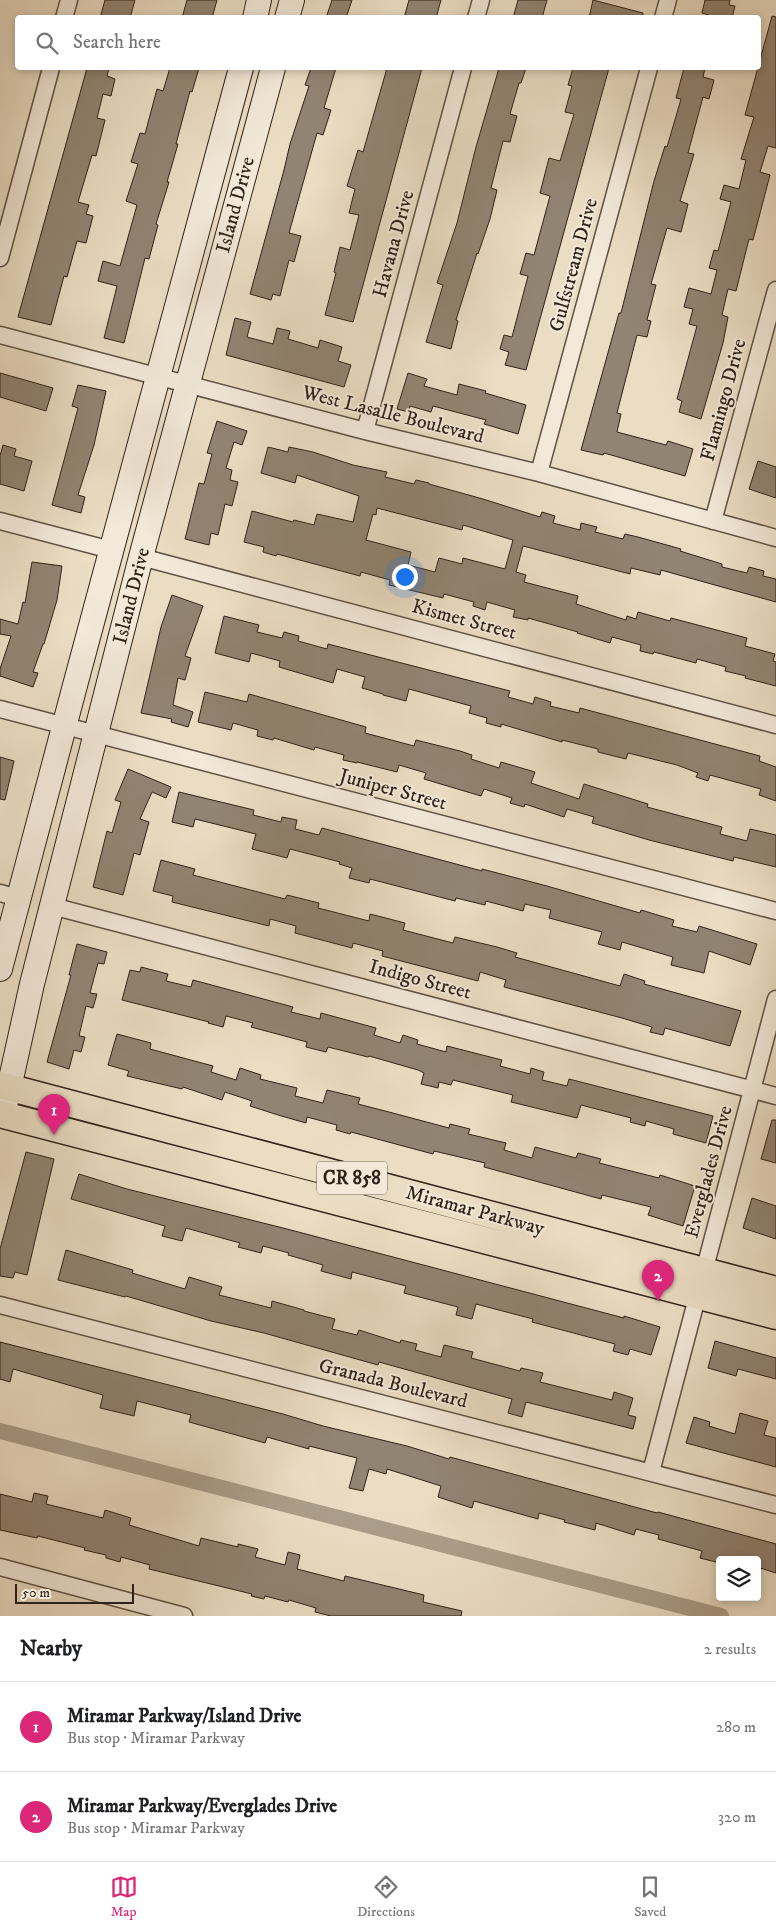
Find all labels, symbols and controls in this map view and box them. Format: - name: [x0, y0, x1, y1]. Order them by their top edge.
- search box: [15, 15, 761, 70]
- icon: search: [33, 29, 61, 57]
- text: Search here: [73, 31, 161, 54]
- street label: Island Drive: [211, 154, 261, 256]
- street label: Havana Drive: [368, 187, 420, 301]
- street label: Gulfstream Drive: [544, 196, 604, 334]
- street label: Flamingo Drive: [696, 336, 752, 464]
- street label: West Lasalle Boulevard: [299, 380, 487, 450]
- street label: Island Drive: [108, 545, 156, 647]
- your location: [392, 564, 418, 590]
- street label: Kismet Street: [409, 594, 519, 646]
- street label: Juniper Street: [335, 763, 449, 816]
- street label: Indigo Street: [366, 954, 474, 1006]
- pin: 1: [38, 1094, 70, 1135]
- street label: Everglades Drive: [679, 1103, 739, 1241]
- road number: CR 858: [317, 1162, 387, 1194]
- street label: Miramar Parkway: [403, 1180, 548, 1242]
- pin: 2: [642, 1260, 674, 1301]
- street label: Granada Boulevard: [316, 1353, 470, 1415]
- map controls: [716, 1556, 761, 1601]
- button: layers: [716, 1556, 761, 1601]
- scale bar: [15, 1581, 134, 1604]
- text: 50 m: [22, 1584, 50, 1602]
- text: Nearby: [20, 1636, 82, 1662]
- text: 2 results: [704, 1639, 756, 1659]
- text: Miramar Parkway/Island Drive: [67, 1705, 301, 1728]
- text: 1: [33, 1717, 39, 1737]
- text: 280 m: [716, 1717, 756, 1737]
- text: Bus stop · Miramar Parkway: [67, 1728, 245, 1748]
- text: Miramar Parkway/Everglades Drive: [67, 1795, 337, 1818]
- text: 2: [32, 1807, 40, 1827]
- text: 320 m: [718, 1807, 756, 1827]
- text: Bus stop · Miramar Parkway: [67, 1818, 245, 1838]
- tab: Map: [110, 1873, 138, 1921]
- tab: Directions: [357, 1873, 415, 1921]
- tab: Saved: [634, 1873, 666, 1921]

